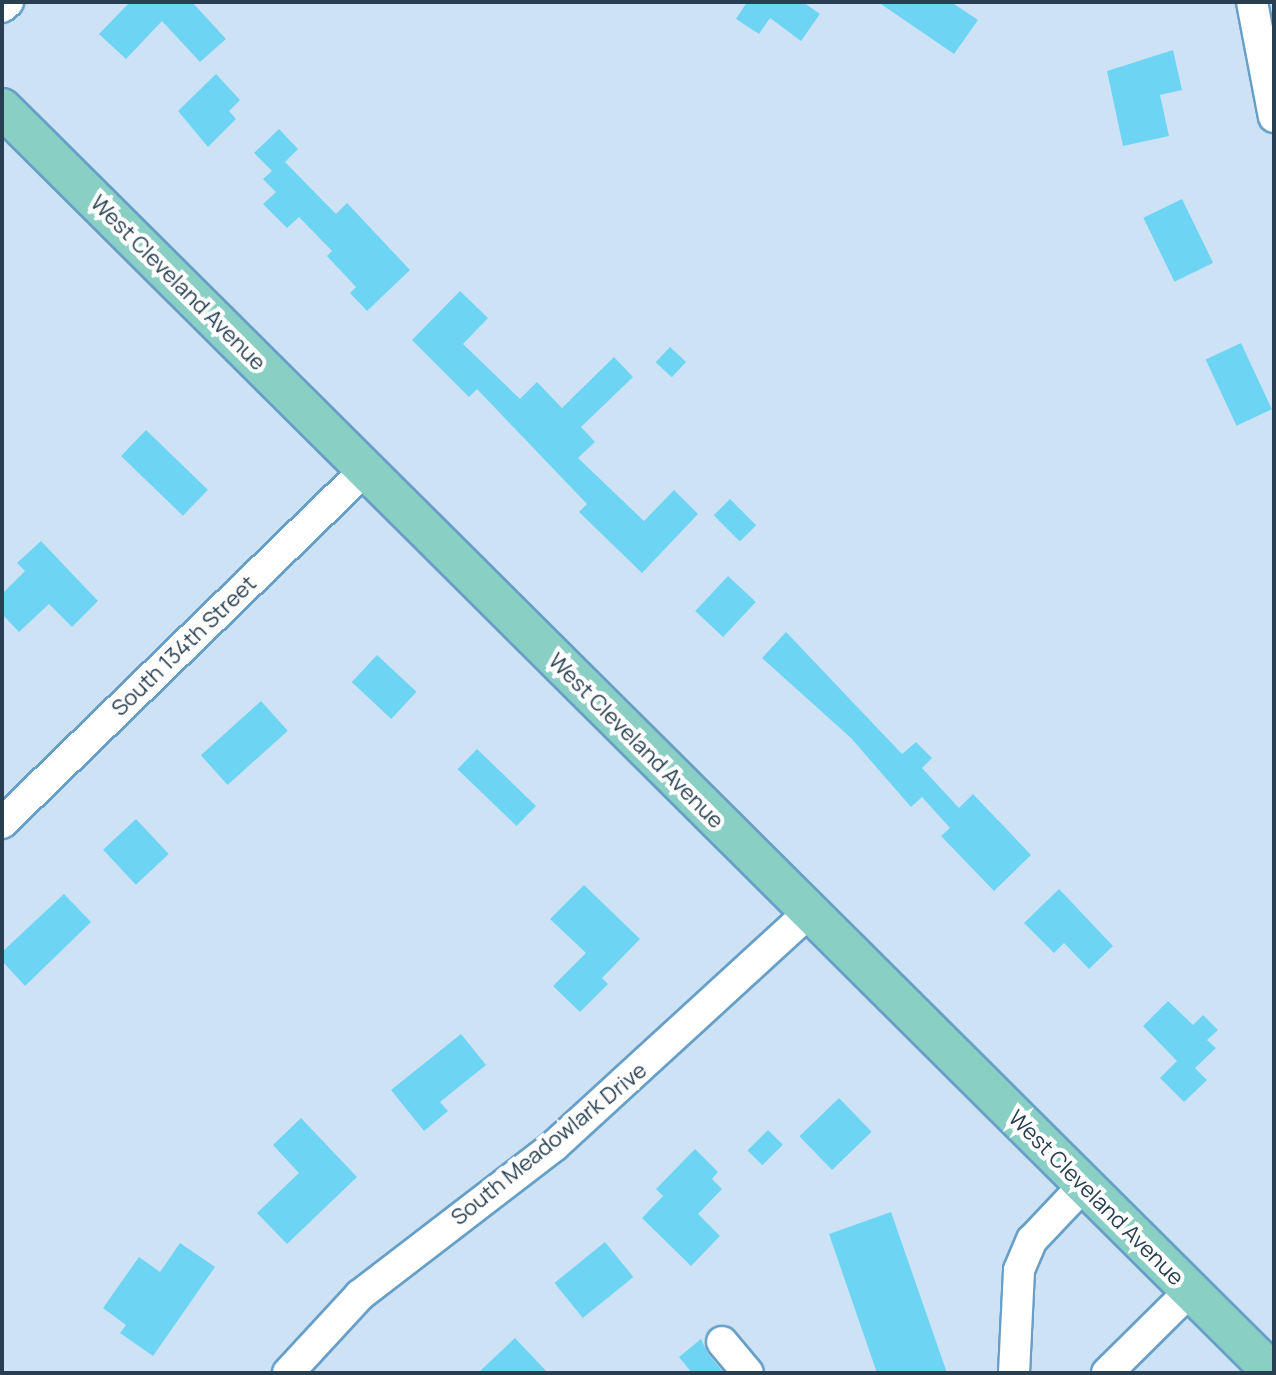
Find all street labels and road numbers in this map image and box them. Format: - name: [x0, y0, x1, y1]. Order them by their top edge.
- street label: West Cleveland Avenue: [85, 190, 271, 376]
- street label: South 134th Street: [106, 570, 262, 722]
- street label: West Cleveland Avenue: [543, 648, 729, 834]
- street label: South Meadowlark Drive: [446, 1057, 652, 1231]
- street label: West Cleveland Avenue: [1003, 1105, 1189, 1291]

